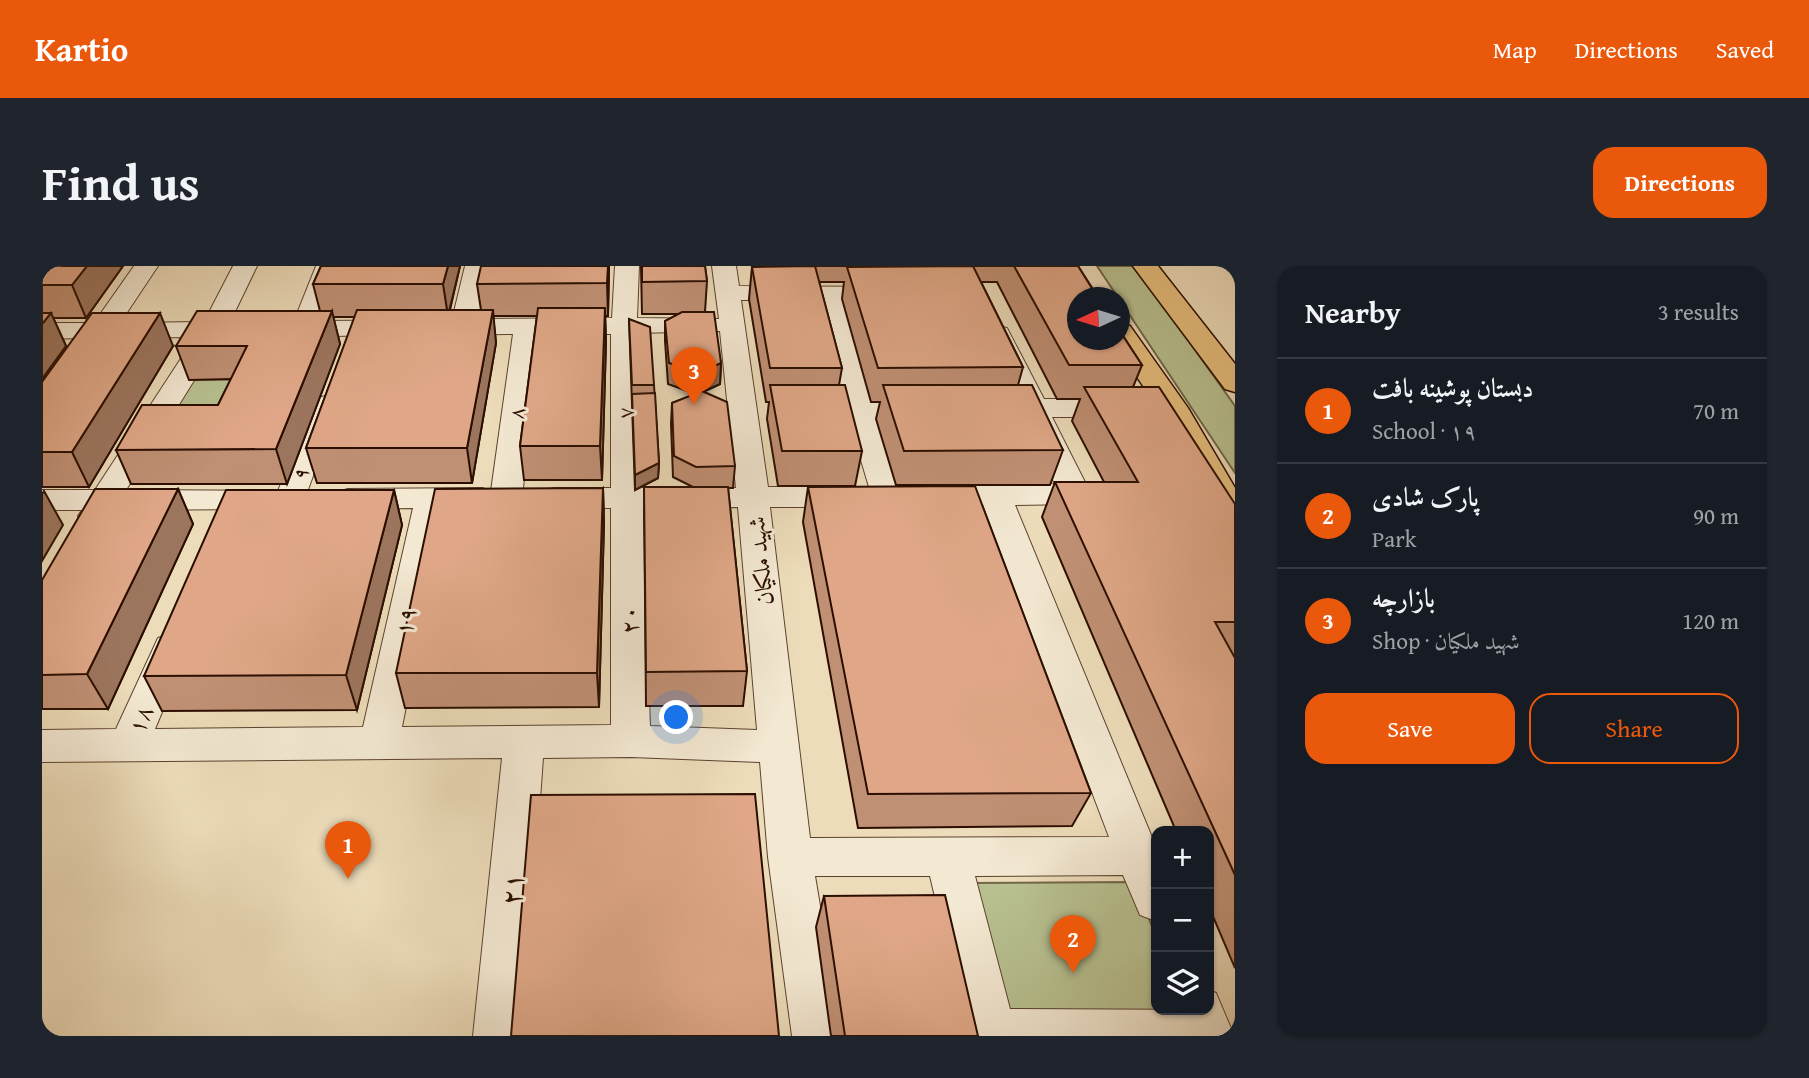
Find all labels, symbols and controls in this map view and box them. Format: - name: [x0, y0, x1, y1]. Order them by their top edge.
- text: Kartio: [35, 25, 128, 73]
- text: Map: [1493, 32, 1537, 67]
- text: Directions: [1575, 32, 1678, 67]
- text: Saved: [1716, 32, 1774, 67]
- text: Find us: [42, 146, 200, 218]
- button: Directions: [1593, 147, 1767, 218]
- north arrow: [1067, 287, 1130, 350]
- text: Nearby: [1305, 290, 1401, 334]
- text: 3 results: [1658, 295, 1739, 328]
- pin: 3: [671, 347, 717, 405]
- text: دبستان پوشینه بافت: [1372, 368, 1534, 407]
- text: 1: [1322, 394, 1334, 427]
- text: 70 m: [1693, 394, 1739, 427]
- street label: ۸: [500, 405, 532, 421]
- street label: ۷: [609, 407, 641, 419]
- text: School · ۱۹: [1372, 414, 1477, 447]
- street label: ۹: [283, 462, 317, 484]
- text: پارک شادی: [1372, 477, 1479, 516]
- text: 2: [1322, 499, 1334, 532]
- text: 90 m: [1693, 499, 1739, 532]
- street label: شهید ملکیان: [738, 515, 782, 607]
- text: Park: [1372, 522, 1416, 555]
- text: بازارچه: [1372, 578, 1435, 617]
- street label: ۱۹: [385, 604, 425, 638]
- text: 3: [1322, 604, 1334, 637]
- text: 120 m: [1682, 604, 1739, 637]
- street label: ۲۰: [611, 606, 647, 634]
- text: Shop · شهید ملکیان: [1372, 624, 1520, 657]
- button: Save: [1305, 693, 1515, 764]
- button: Share: [1529, 693, 1739, 764]
- street label: ۱۸: [118, 699, 162, 739]
- your location: [659, 700, 693, 734]
- pin: 1: [325, 821, 371, 879]
- map controls: [1151, 826, 1214, 1015]
- button: +: [1151, 826, 1214, 889]
- street label: ۲۱: [489, 871, 533, 907]
- button: −: [1151, 889, 1214, 952]
- pin: 2: [1050, 915, 1096, 973]
- button: layers: [1151, 952, 1214, 1015]

